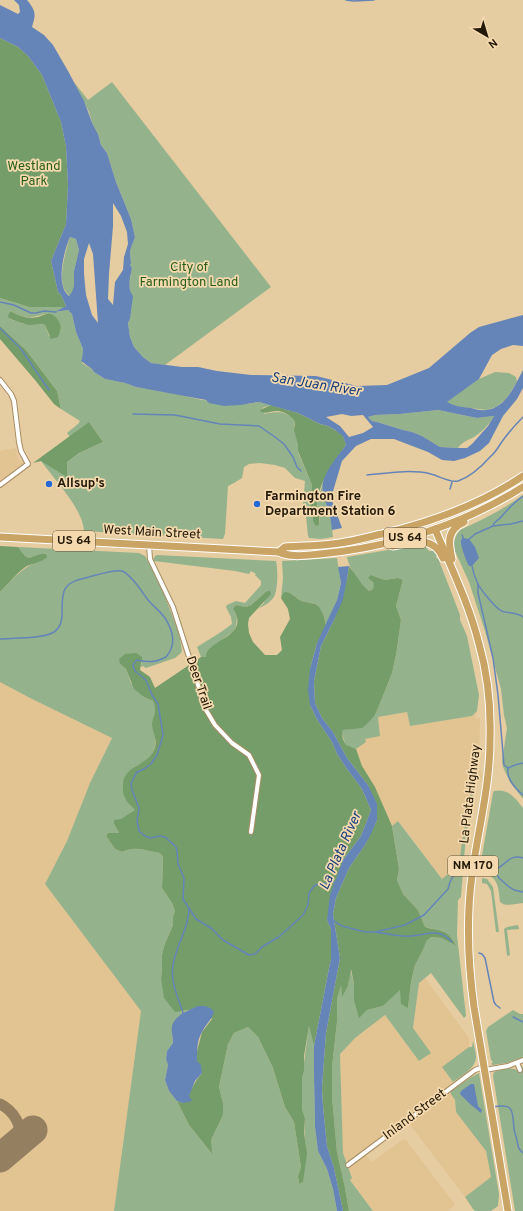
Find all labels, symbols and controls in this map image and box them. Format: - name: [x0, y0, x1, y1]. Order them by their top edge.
- north arrow: [467, 16, 507, 56]
- text: N: [485, 35, 500, 51]
- park label: Westland Park: [7, 159, 61, 190]
- park label: City of Farmington Land: [140, 260, 238, 291]
- water label: San Juan River: [270, 369, 364, 401]
- place label: Allsup's: [57, 476, 105, 492]
- marker: Allsup's: [44, 479, 54, 489]
- place label: Farmington Fire Department Station 6: [265, 489, 395, 520]
- marker: Farmington Fire Department Station 6: [252, 499, 262, 509]
- street label: West Main Street: [103, 522, 201, 544]
- road number: US 64: [384, 528, 426, 548]
- road number: US 64: [53, 531, 95, 551]
- street label: Deer Trail: [181, 654, 215, 712]
- street label: La Plata Highway: [457, 743, 485, 845]
- water label: La Plata River: [316, 808, 367, 893]
- road number: NM 170: [448, 856, 498, 876]
- street label: Inland Street: [380, 1086, 450, 1144]

